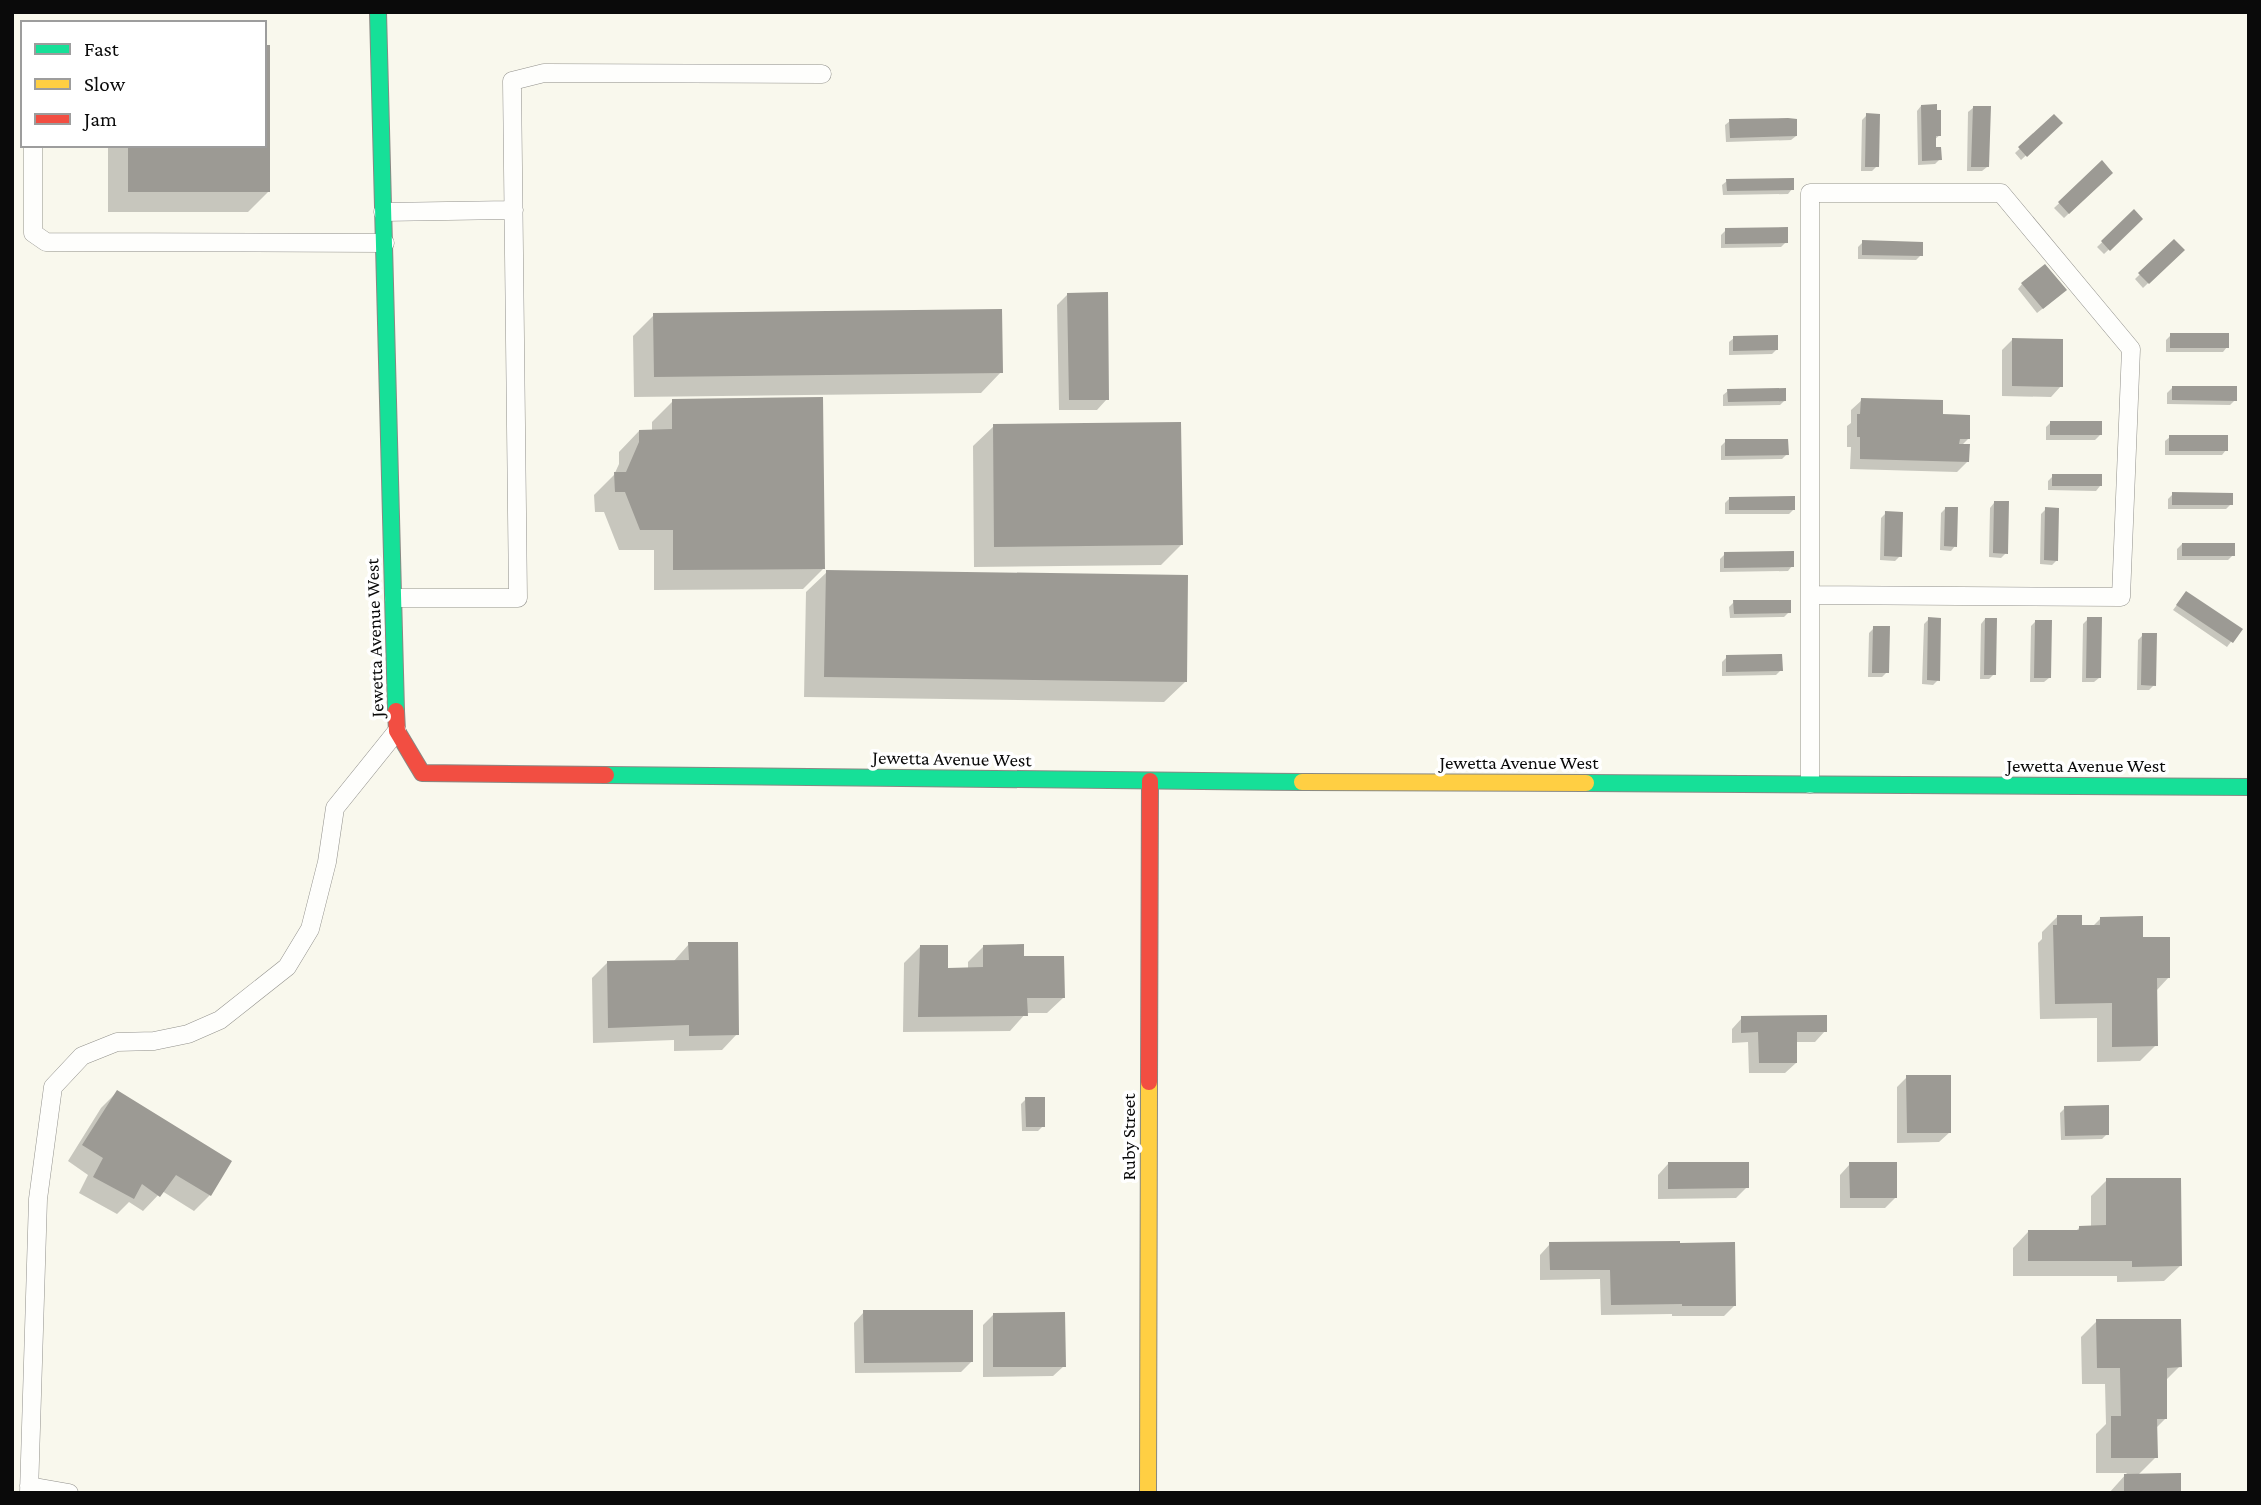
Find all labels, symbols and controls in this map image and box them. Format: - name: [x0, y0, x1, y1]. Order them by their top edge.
- legend: [21, 21, 266, 147]
- text: Fast: [84, 37, 120, 61]
- text: Slow: [84, 72, 126, 96]
- text: Jam: [82, 107, 117, 131]
- street label: Jewetta Avenue West: [361, 557, 388, 720]
- street label: Jewetta Avenue West: [870, 747, 1032, 770]
- street label: Jewetta Avenue West: [1437, 752, 1599, 773]
- street label: Jewetta Avenue West: [2004, 755, 2166, 776]
- street label: Ruby Street: [1118, 1093, 1139, 1180]

